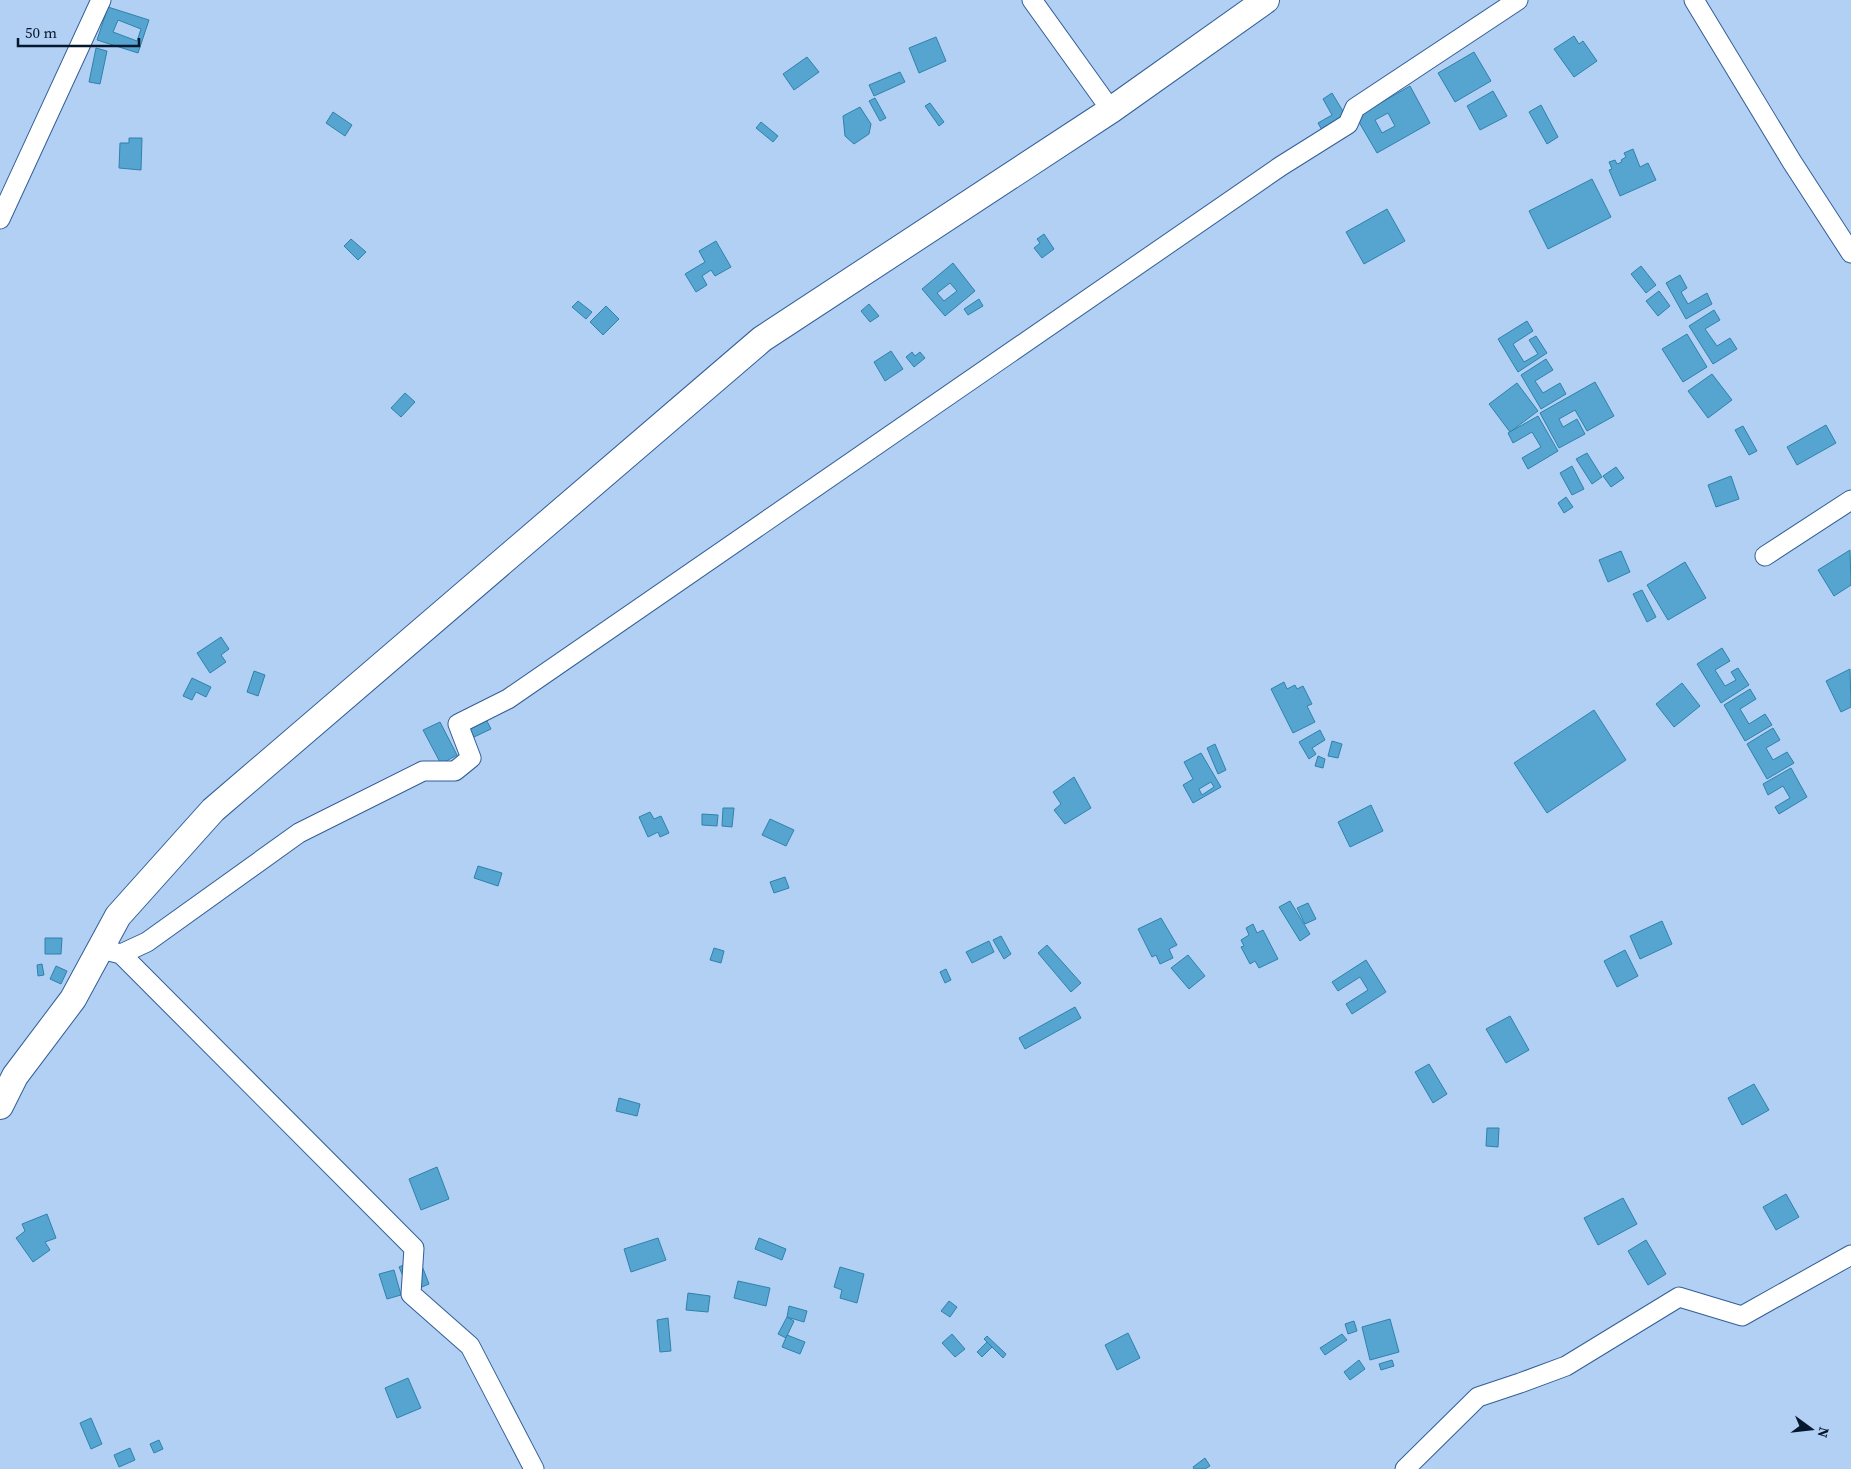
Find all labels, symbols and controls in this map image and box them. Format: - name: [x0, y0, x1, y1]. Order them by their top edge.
- scale bar: [18, 15, 139, 47]
- text: 50 m: [25, 22, 57, 43]
- north arrow: [1786, 1404, 1836, 1454]
- text: N: [1813, 1425, 1835, 1440]

